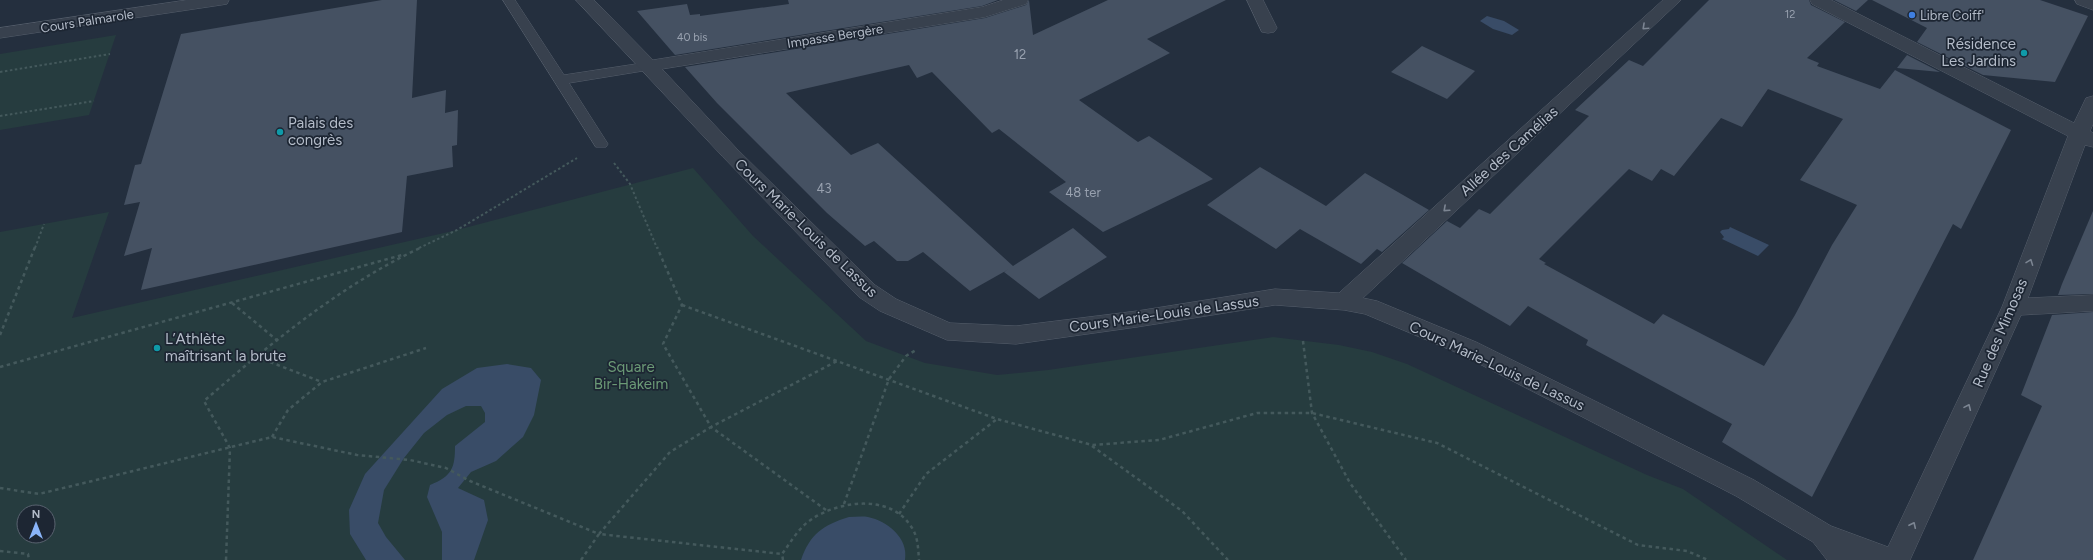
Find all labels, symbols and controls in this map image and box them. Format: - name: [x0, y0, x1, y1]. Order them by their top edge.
- street label: Cours Palmarole: [39, 6, 135, 36]
- house number: 12: [1785, 8, 1795, 21]
- place label: Libre Coiff': [1920, 8, 1984, 23]
- marker: Libre Coiff': [1907, 10, 1917, 20]
- street label: Impasse Bergère: [786, 21, 884, 51]
- one-way arrow: [1642, 22, 1649, 29]
- house number: 40 bis: [677, 31, 707, 44]
- place label: Résidence Les Jardins: [1941, 35, 2016, 70]
- house number: 12: [1014, 47, 1026, 62]
- marker: Résidence Les Jardins: [2019, 48, 2029, 58]
- street label: Allée des Camélias: [1456, 102, 1562, 200]
- place label: Palais des congrès: [288, 114, 353, 149]
- marker: Palais des congrès: [275, 127, 285, 137]
- street label: Cours Marie-Louis de Lassus: [731, 155, 881, 301]
- house number: 43: [816, 181, 832, 196]
- house number: 48 ter: [1065, 185, 1101, 200]
- one-way arrow: [1443, 204, 1450, 211]
- one-way arrow: [2026, 258, 2034, 265]
- street label: Rue des Mimosas: [1969, 276, 2031, 390]
- street label: Cours Marie-Louis de Lassus: [1068, 292, 1260, 336]
- street label: Cours Marie-Louis de Lassus: [1406, 317, 1588, 415]
- place label: L’Athlète maîtrisant la brute: [165, 330, 286, 365]
- marker: L’Athlète maîtrisant la brute: [152, 343, 162, 353]
- park label: Square Bir-Hakeim: [594, 358, 668, 393]
- one-way arrow: [1963, 403, 1971, 411]
- north arrow: [16, 504, 56, 544]
- text: N: [32, 508, 40, 521]
- one-way arrow: [1908, 521, 1916, 529]

